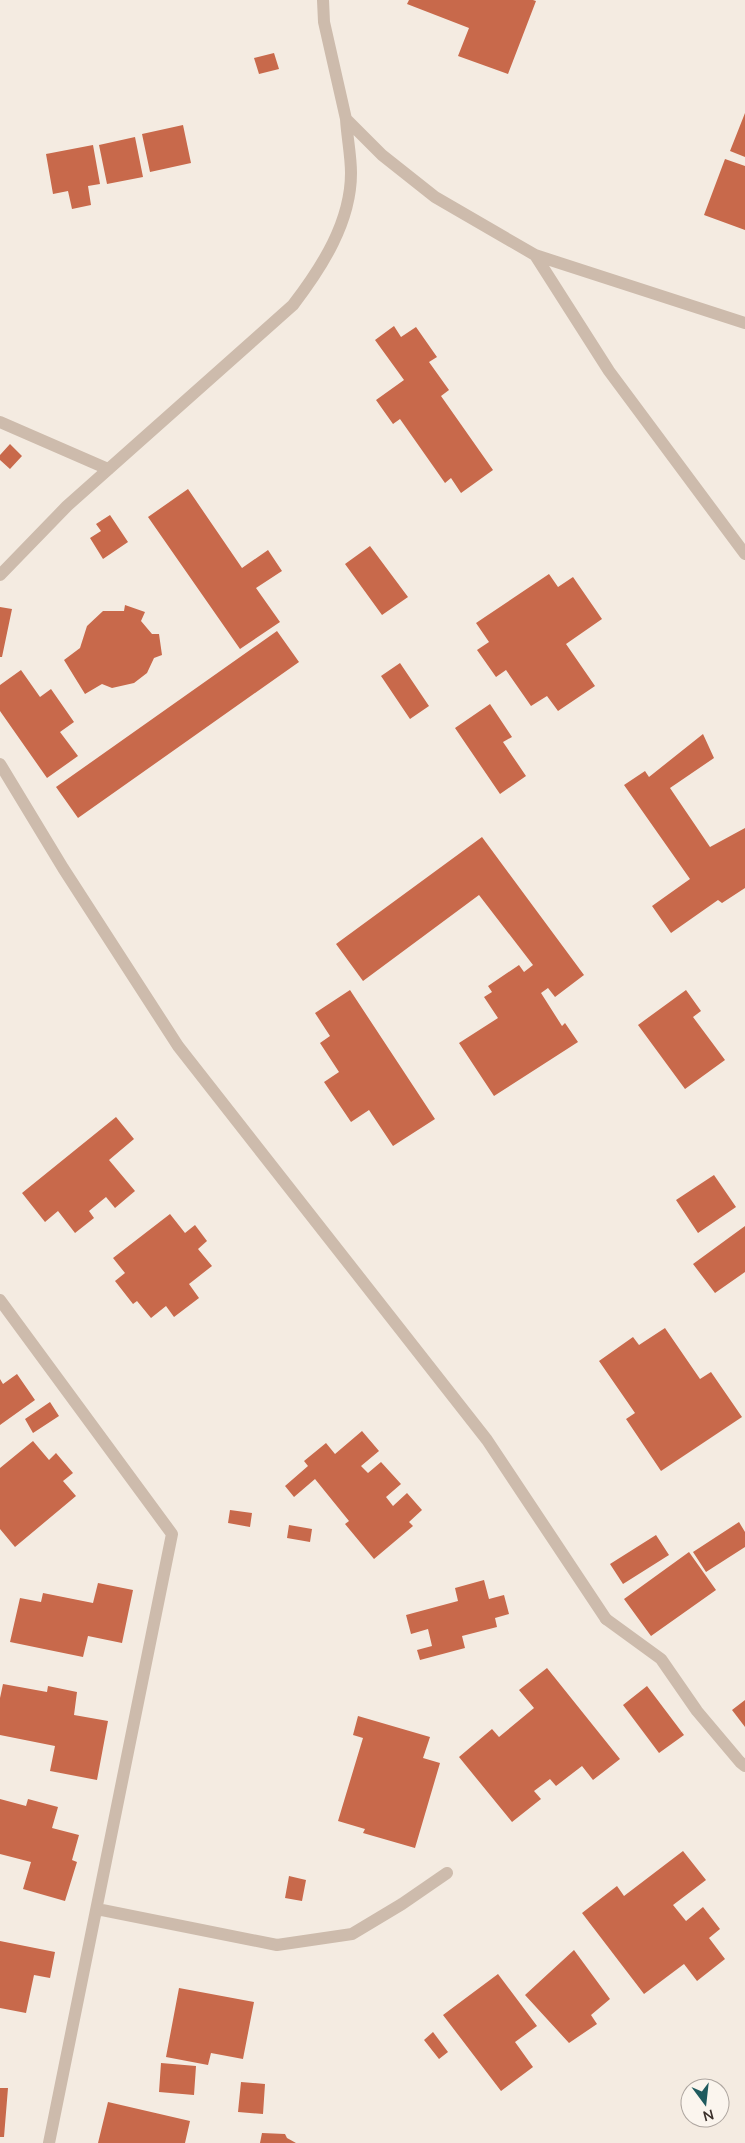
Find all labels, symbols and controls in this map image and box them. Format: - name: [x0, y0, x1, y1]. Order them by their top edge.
- north arrow: [680, 2078, 730, 2128]
- text: N: [701, 2105, 716, 2126]

